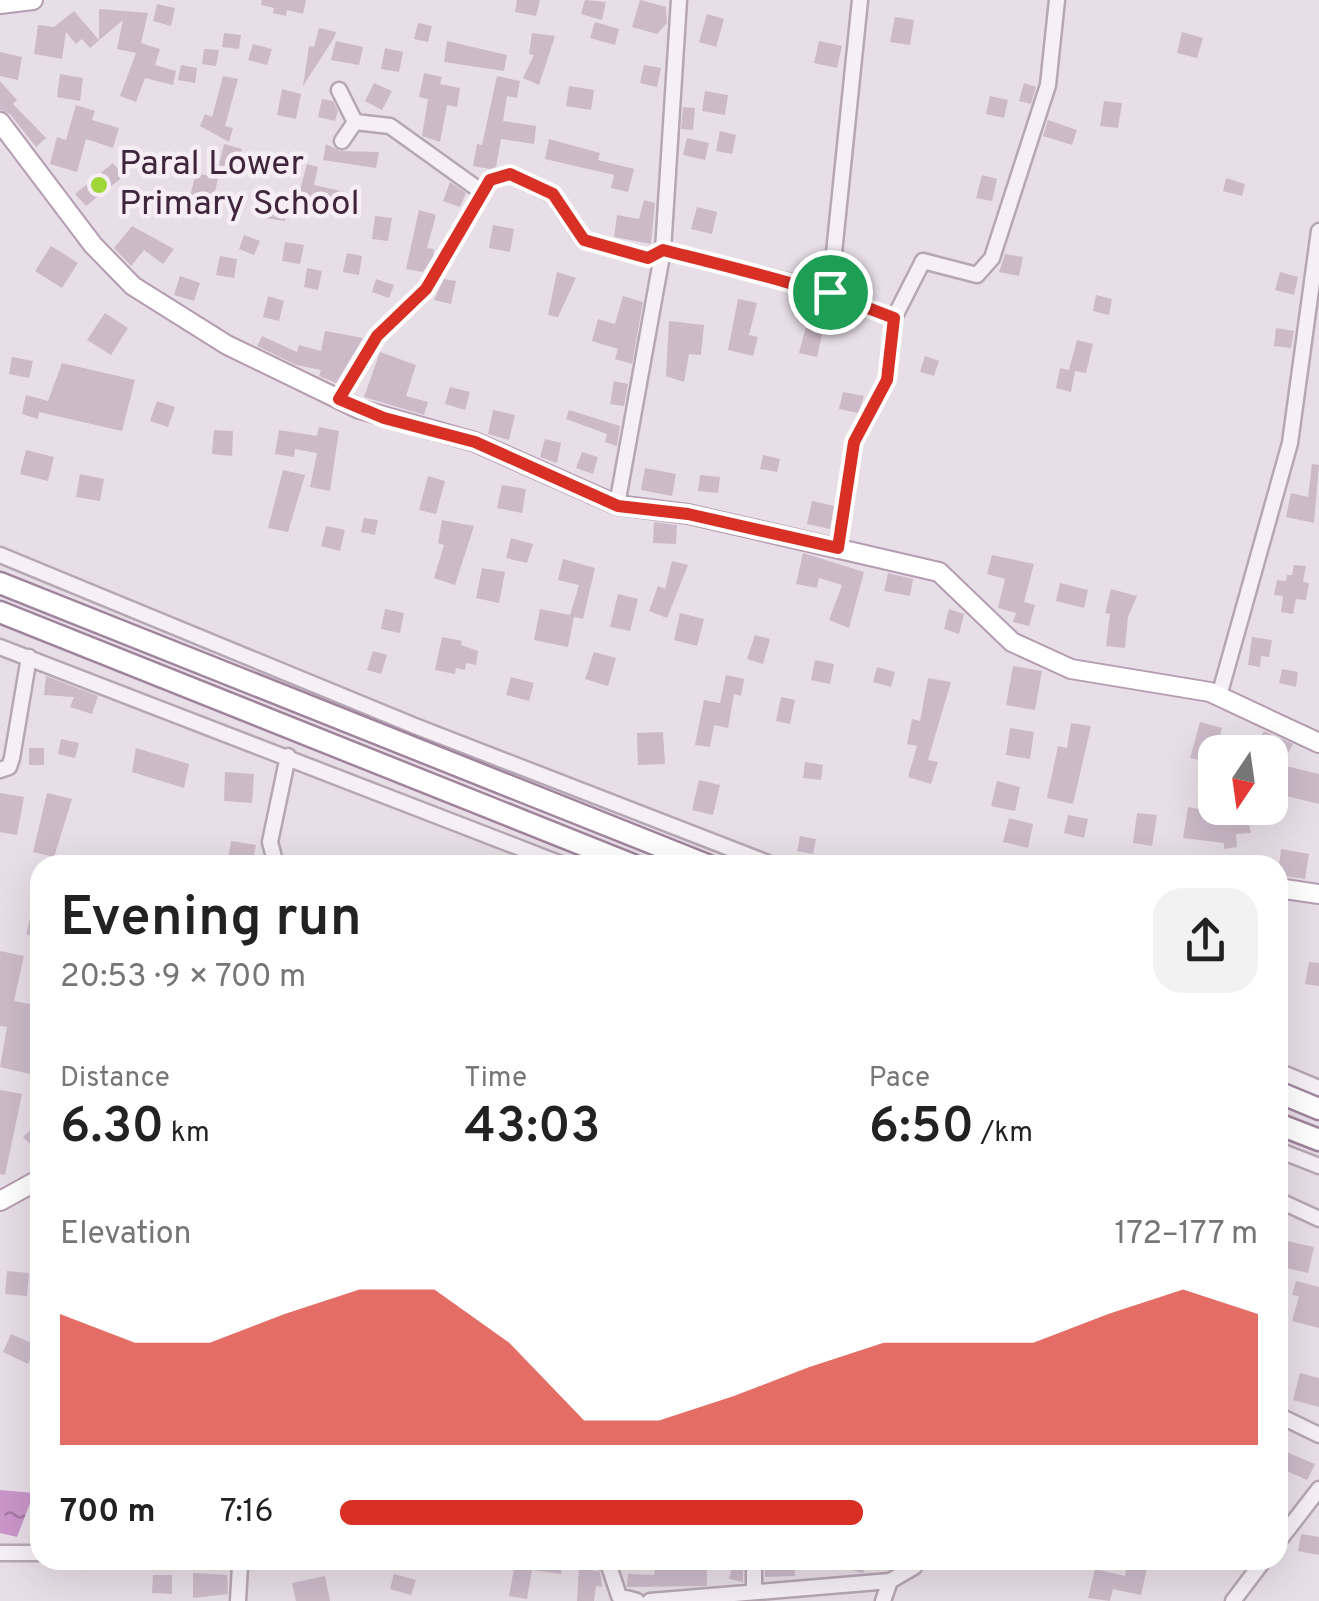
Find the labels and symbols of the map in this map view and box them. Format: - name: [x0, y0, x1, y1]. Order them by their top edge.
- place label: Paral Lower Primary School: [119, 143, 360, 227]
- marker: Paral Lower Primary School: [88, 174, 110, 196]
- pin: [788, 250, 873, 335]
- north arrow: [1198, 735, 1288, 825]

